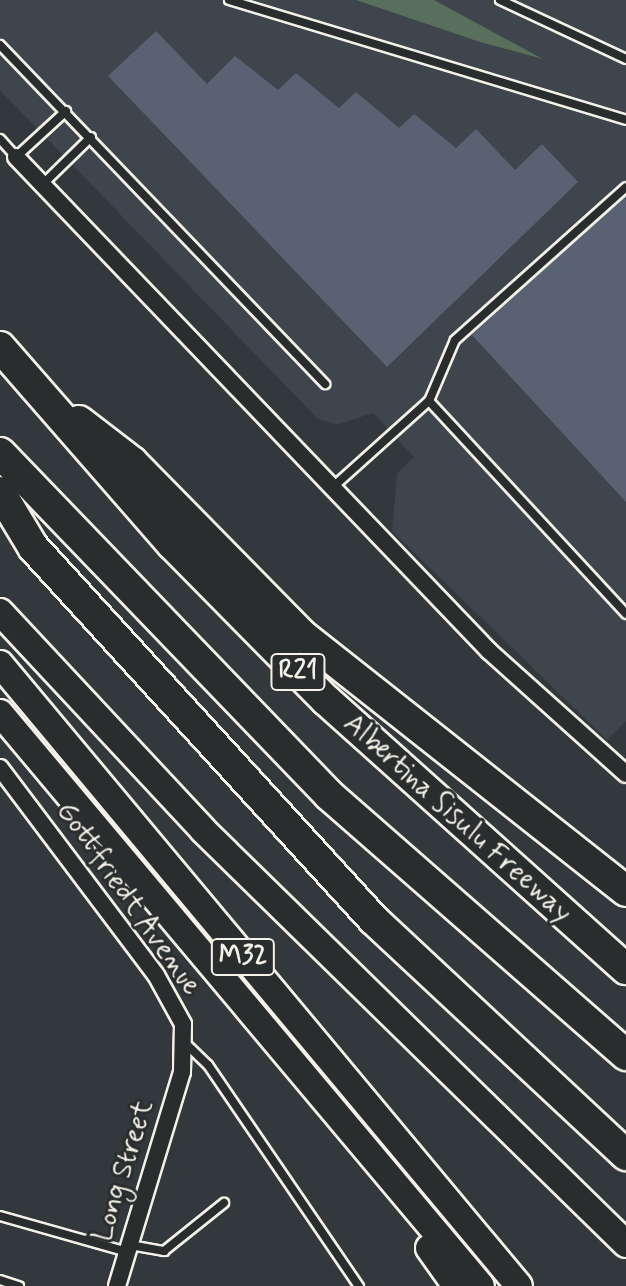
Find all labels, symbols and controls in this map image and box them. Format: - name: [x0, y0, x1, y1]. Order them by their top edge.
- road number: R21: [270, 650, 326, 694]
- street label: Albertina Sisulu Freeway: [336, 708, 578, 930]
- street label: Gottfriedt Avenue: [49, 797, 207, 1001]
- road number: M32: [209, 935, 277, 979]
- street label: Long Street: [87, 1096, 161, 1246]

